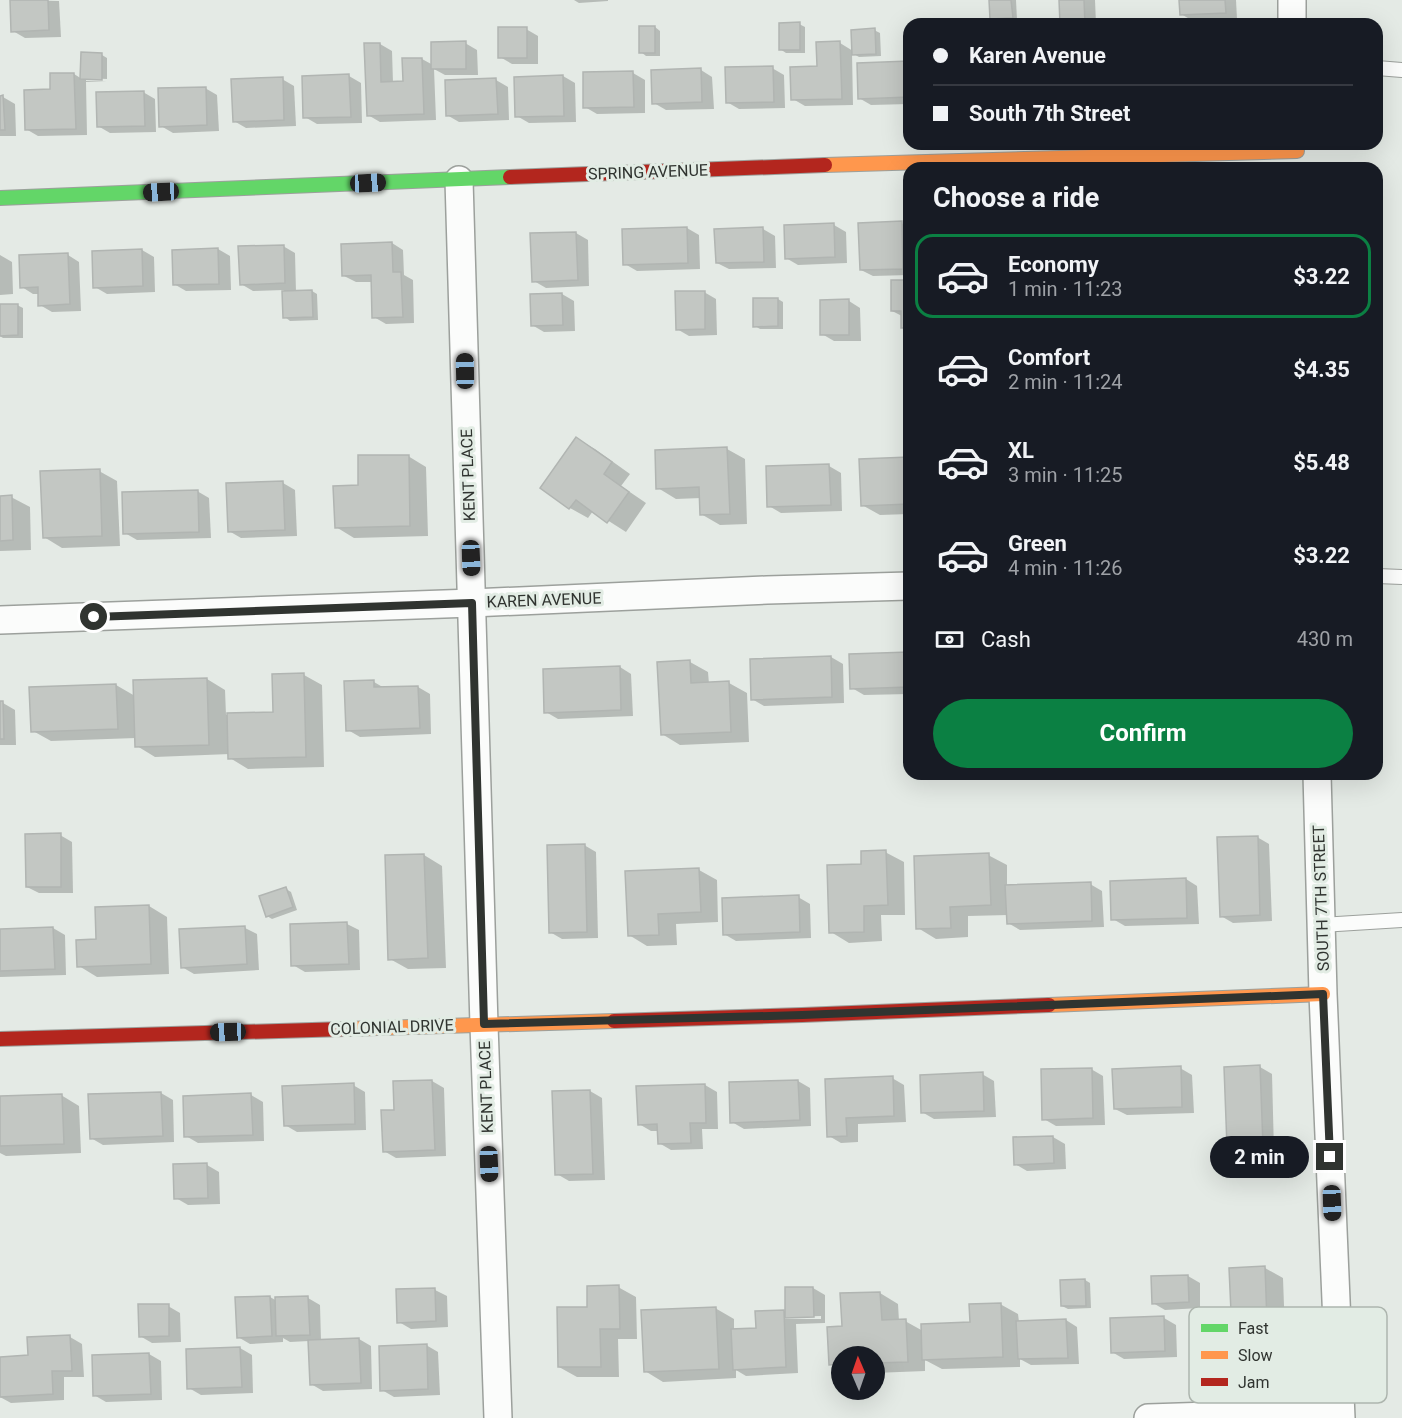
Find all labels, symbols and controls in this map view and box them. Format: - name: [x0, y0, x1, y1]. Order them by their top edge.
- text: Karen Avenue: [969, 43, 1106, 68]
- text: South 7th Street: [969, 101, 1130, 126]
- street label: SPRING AVENUE: [588, 160, 708, 184]
- car: [350, 173, 386, 193]
- car: [143, 182, 179, 202]
- text: Choose a ride: [933, 182, 1099, 214]
- icon: car: [936, 249, 990, 303]
- text: Economy: [1008, 252, 1099, 277]
- text: $3.22: [1293, 264, 1350, 289]
- text: 1 min · 11:23: [1008, 277, 1123, 301]
- icon: car: [936, 342, 990, 396]
- text: Comfort: [1008, 345, 1090, 370]
- car: [456, 353, 474, 389]
- text: $4.35: [1293, 357, 1350, 382]
- text: 2 min · 11:24: [1008, 370, 1123, 394]
- street label: KENT PLACE: [457, 429, 479, 521]
- icon: car: [936, 435, 990, 489]
- text: XL: [1008, 438, 1034, 463]
- text: $5.48: [1293, 450, 1350, 475]
- text: 3 min · 11:25: [1008, 463, 1123, 487]
- icon: car: [936, 528, 990, 582]
- text: Green: [1008, 531, 1067, 556]
- car: [461, 540, 481, 576]
- text: $3.22: [1293, 543, 1350, 568]
- text: 4 min · 11:26: [1008, 556, 1123, 580]
- street label: KAREN AVENUE: [486, 589, 602, 611]
- route start: [80, 603, 107, 630]
- icon: cash: [933, 623, 966, 656]
- text: Cash: [981, 627, 1031, 652]
- text: 430 m: [1297, 627, 1353, 651]
- button: Confirm: [933, 699, 1353, 768]
- street label: SOUTH 7TH STREET: [1309, 824, 1333, 972]
- street label: COLONIAL DRIVE: [330, 1015, 454, 1039]
- car: [210, 1022, 246, 1042]
- street label: KENT PLACE: [475, 1041, 497, 1133]
- callout: 2 min: [1210, 1136, 1309, 1178]
- route end: [1316, 1143, 1343, 1170]
- text: 2 min: [1234, 1145, 1285, 1169]
- car: [479, 1146, 499, 1182]
- car: [1322, 1185, 1342, 1221]
- legend: [1189, 1307, 1387, 1403]
- text: Fast: [1238, 1319, 1269, 1338]
- north arrow: [831, 1346, 885, 1400]
- map controls: [831, 1346, 885, 1400]
- text: Slow: [1238, 1346, 1273, 1365]
- text: Jam: [1238, 1373, 1270, 1392]

